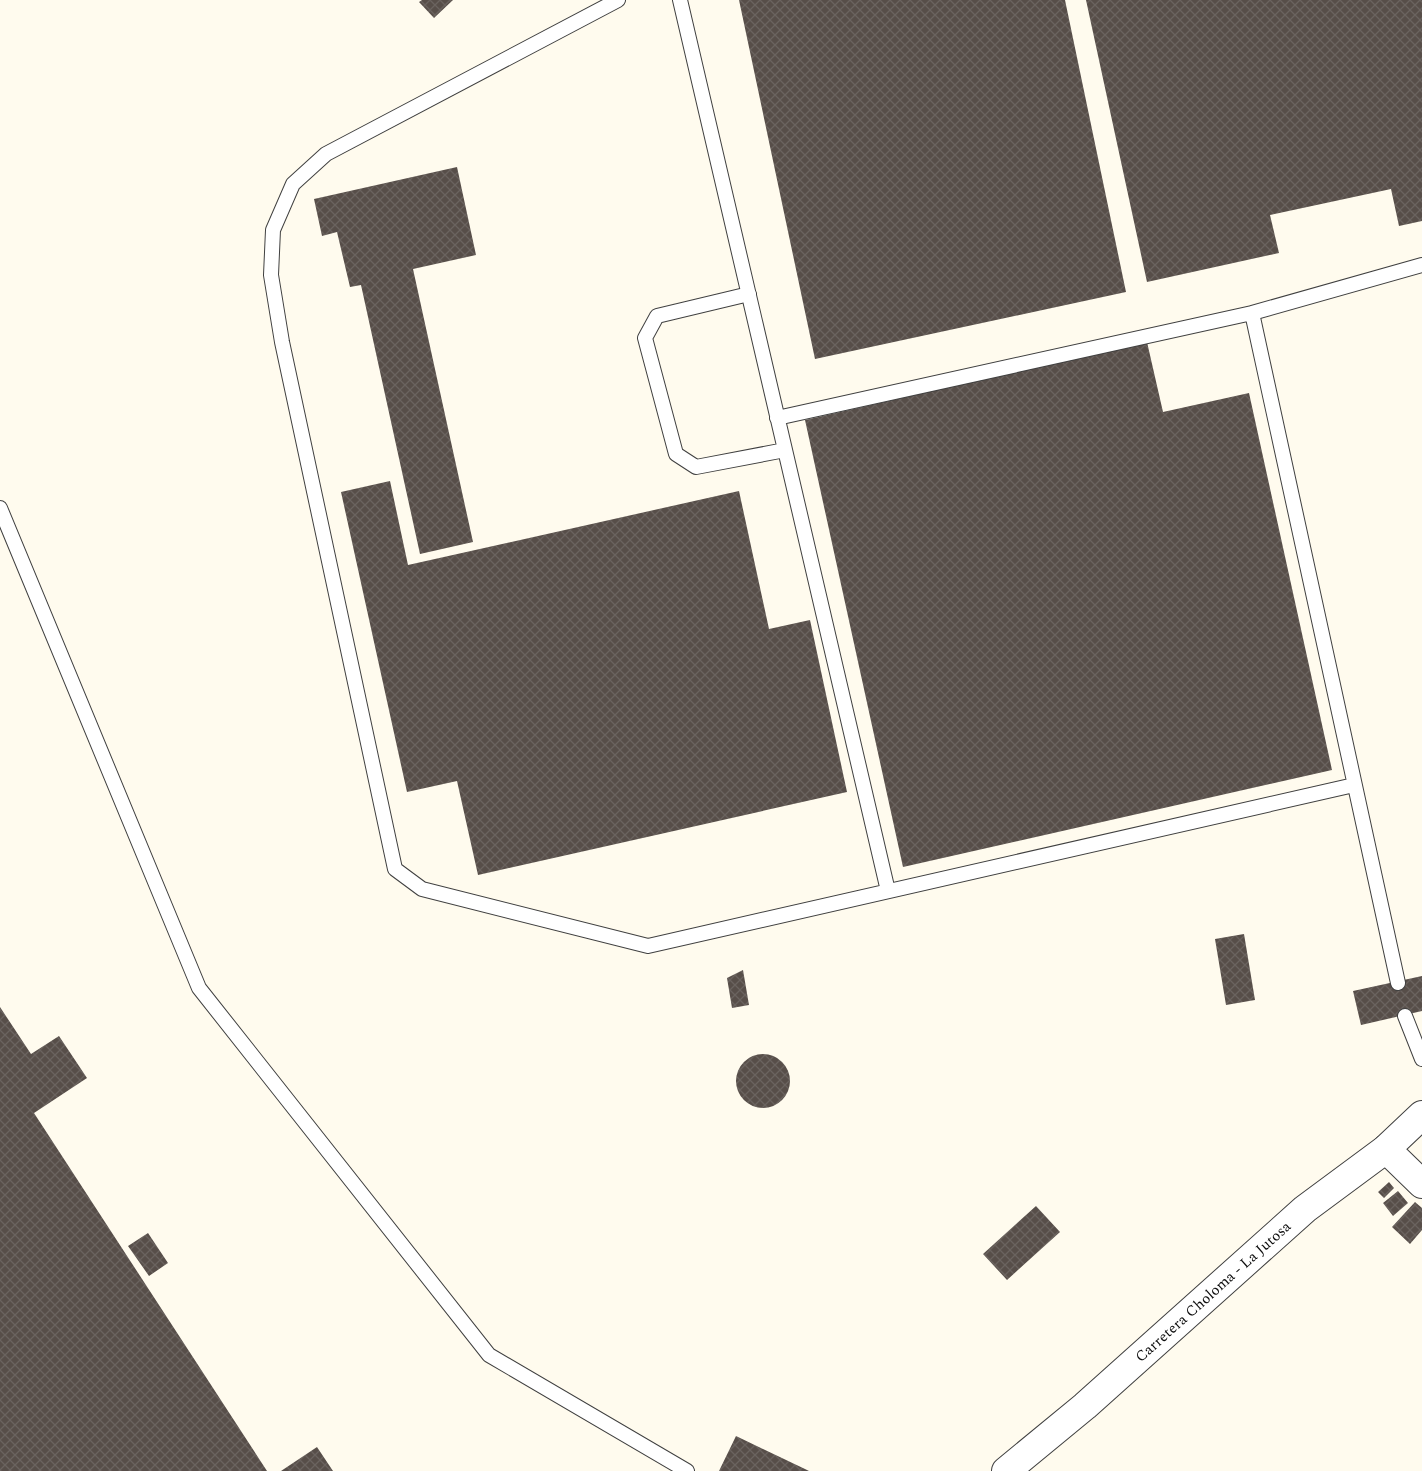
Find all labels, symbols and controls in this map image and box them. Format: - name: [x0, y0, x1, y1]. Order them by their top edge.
- street label: Carretera Choloma - La Jutosa: [1130, 1215, 1297, 1368]

